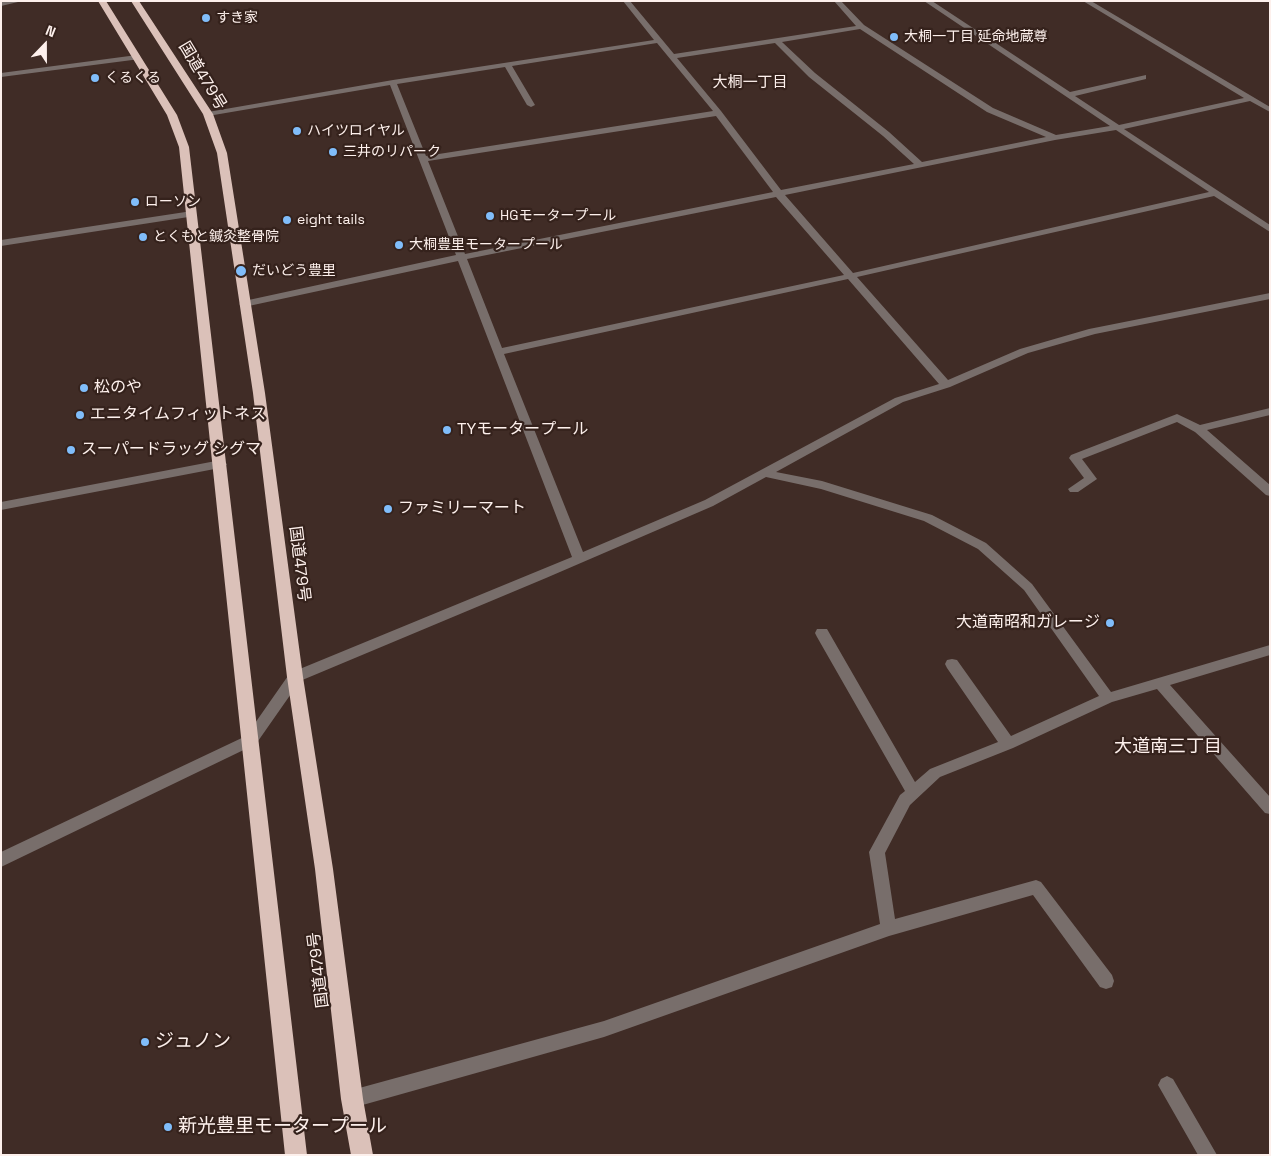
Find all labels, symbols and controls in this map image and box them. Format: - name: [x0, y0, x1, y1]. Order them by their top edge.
- place label: すき家: [216, 10, 258, 26]
- marker: すき家: [200, 12, 212, 24]
- north arrow: [20, 20, 70, 70]
- text: N: [43, 21, 58, 41]
- place label: 大桐一丁目 延命地蔵尊: [904, 29, 1048, 45]
- marker: 大桐一丁目 延命地蔵尊: [888, 31, 900, 43]
- street label: 国道479号: [174, 38, 230, 114]
- place label: くるくる: [105, 70, 161, 86]
- marker: くるくる: [89, 72, 101, 84]
- district label: 大桐一丁目: [713, 74, 787, 92]
- place label: ハイツロイヤル: [307, 123, 405, 139]
- marker: ハイツロイヤル: [291, 125, 303, 137]
- place label: 三井のリパーク: [343, 144, 441, 160]
- marker: 三井のリパーク: [327, 146, 339, 158]
- place label: ローソン: [145, 194, 201, 210]
- marker: ローソン: [129, 196, 141, 208]
- place label: HGモータープール: [500, 208, 616, 224]
- marker: HGモータープール: [484, 210, 496, 222]
- place label: eight tails: [297, 212, 365, 228]
- marker: eight tails: [281, 214, 293, 226]
- place label: とくもと鍼灸整骨院: [153, 229, 279, 245]
- marker: とくもと鍼灸整骨院: [137, 231, 149, 243]
- place label: 大桐豊里モータープール: [409, 237, 563, 253]
- marker: 大桐豊里モータープール: [393, 239, 405, 251]
- place label: だいどう豊里: [252, 263, 336, 279]
- marker: だいどう豊里: [234, 264, 248, 278]
- place label: 松のや: [94, 378, 142, 398]
- marker: 松のや: [78, 382, 90, 394]
- place label: エニタイムフィットネス: [90, 405, 266, 425]
- marker: エニタイムフィットネス: [74, 409, 86, 421]
- place label: TYモータープール: [457, 420, 588, 440]
- marker: TYモータープール: [441, 424, 453, 436]
- place label: スーパードラッグ シグマ: [81, 440, 261, 460]
- marker: スーパードラッグ シグマ: [65, 444, 77, 456]
- place label: ファミリーマート: [398, 499, 526, 519]
- marker: ファミリーマート: [382, 503, 394, 515]
- street label: 国道479号: [285, 525, 313, 603]
- place label: 大道南昭和ガレージ: [956, 613, 1100, 633]
- marker: 大道南昭和ガレージ: [1104, 617, 1116, 629]
- district label: 大道南三丁目: [1114, 736, 1222, 758]
- street label: 国道479号: [305, 931, 333, 1009]
- place label: ジュノン: [155, 1031, 231, 1053]
- marker: ジュノン: [139, 1036, 151, 1048]
- place label: 新光豊里モータープール: [178, 1116, 387, 1138]
- marker: 新光豊里モータープール: [162, 1121, 174, 1133]

